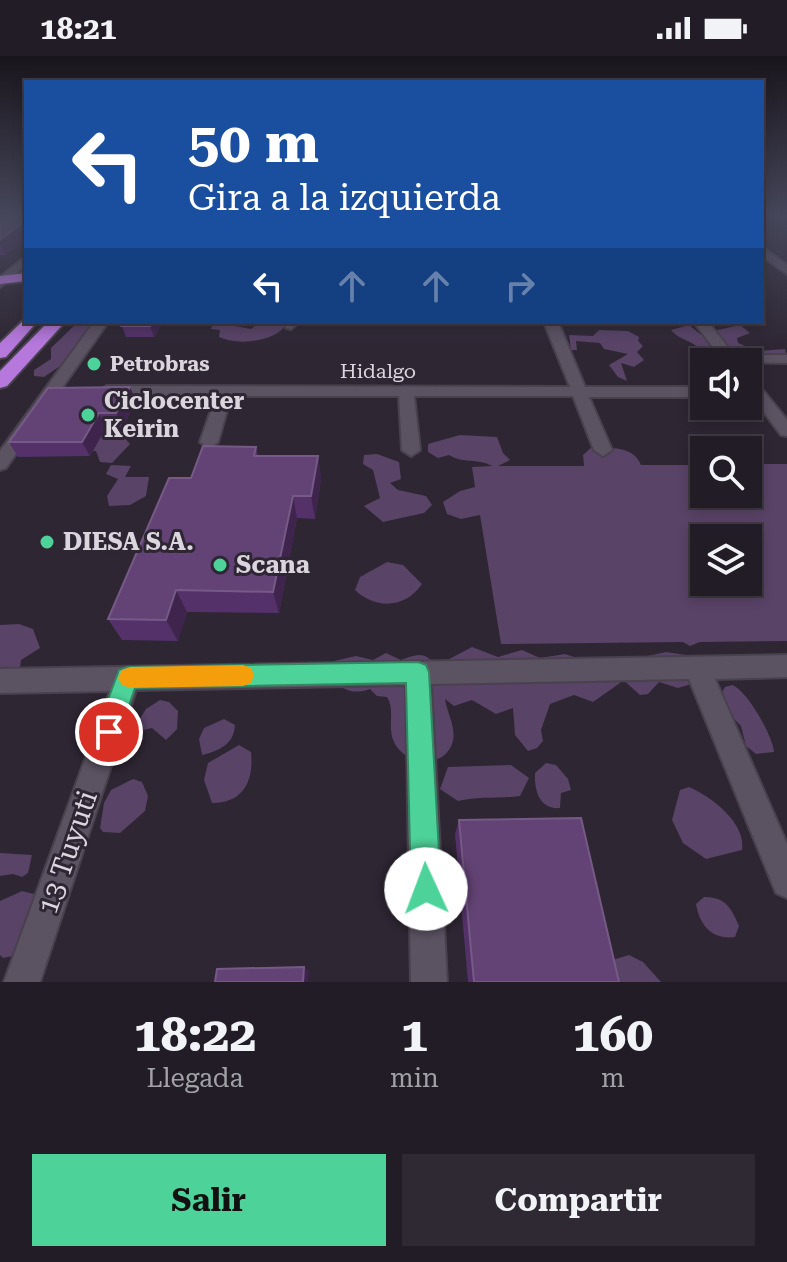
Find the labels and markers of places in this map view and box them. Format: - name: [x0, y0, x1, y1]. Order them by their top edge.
- place label: Petrobras: [110, 352, 210, 376]
- marker: Petrobras: [85, 355, 103, 373]
- place label: Ciclocenter Keirin: [104, 387, 245, 443]
- marker: Ciclocenter Keirin: [79, 406, 97, 424]
- place label: DIESA S.A.: [63, 528, 194, 556]
- marker: DIESA S.A.: [38, 533, 56, 551]
- place label: Scana: [236, 551, 310, 579]
- marker: Scana: [211, 556, 229, 574]
- pin: [75, 698, 143, 766]

